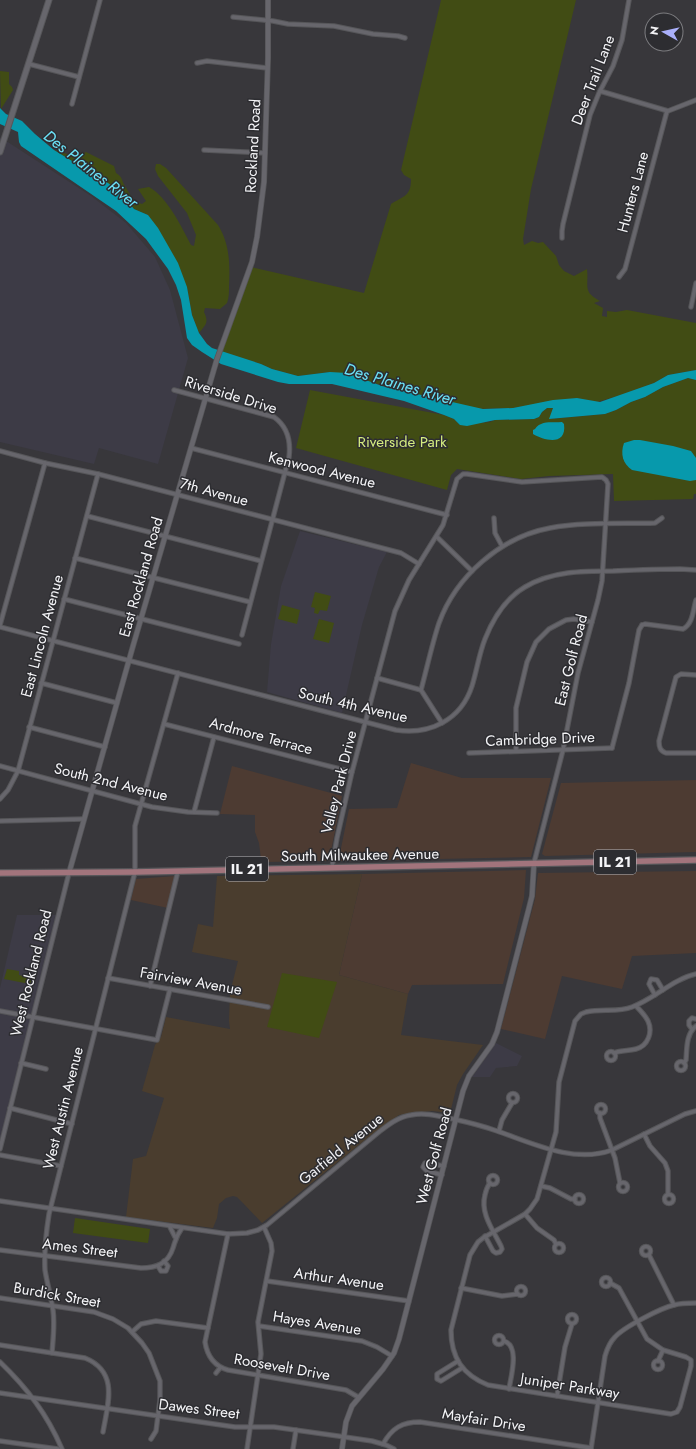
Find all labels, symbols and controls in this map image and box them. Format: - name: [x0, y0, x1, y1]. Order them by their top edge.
- north arrow: [644, 12, 684, 52]
- text: N: [646, 25, 663, 36]
- street label: Deer Trail Lane: [566, 32, 620, 128]
- street label: Rockland Road: [240, 98, 266, 194]
- water label: Des Plaines River: [39, 125, 144, 214]
- street label: Hunters Lane: [612, 149, 654, 235]
- water label: Des Plaines River: [342, 357, 460, 411]
- street label: Riverside Drive: [182, 371, 280, 420]
- park label: Riverside Park: [358, 431, 447, 453]
- street label: Kenwood Avenue: [266, 446, 378, 494]
- street label: 7th Avenue: [177, 472, 251, 512]
- street label: East Rockland Road: [113, 514, 169, 640]
- street label: East Lincoln Avenue: [15, 572, 69, 700]
- street label: East Golf Road: [549, 612, 593, 708]
- street label: South 4th Avenue: [296, 682, 410, 728]
- street label: Ardmore Terrace: [207, 712, 315, 760]
- street label: Cambridge Drive: [485, 726, 595, 752]
- street label: Valley Park Drive: [316, 728, 363, 836]
- street label: South 2nd Avenue: [52, 757, 170, 807]
- street label: South Milwaukee Avenue: [281, 843, 440, 867]
- road number: IL 21: [594, 850, 636, 874]
- road number: IL 21: [226, 857, 268, 881]
- street label: West Rockland Road: [5, 907, 57, 1039]
- street label: Fairview Avenue: [138, 961, 244, 1001]
- street label: West Austin Avenue: [37, 1044, 89, 1172]
- street label: West Golf Road: [410, 1105, 458, 1207]
- street label: Garfield Avenue: [294, 1108, 388, 1190]
- street label: Ames Street: [41, 1232, 119, 1264]
- street label: Arthur Avenue: [293, 1262, 386, 1296]
- street label: Burdick Street: [12, 1277, 103, 1314]
- street label: Hayes Avenue: [271, 1305, 363, 1341]
- street label: Roosevelt Drive: [232, 1348, 332, 1386]
- street label: Juniper Parkway: [517, 1367, 622, 1405]
- street label: Dawes Street: [157, 1393, 241, 1425]
- street label: Mayfair Drive: [441, 1403, 528, 1437]

